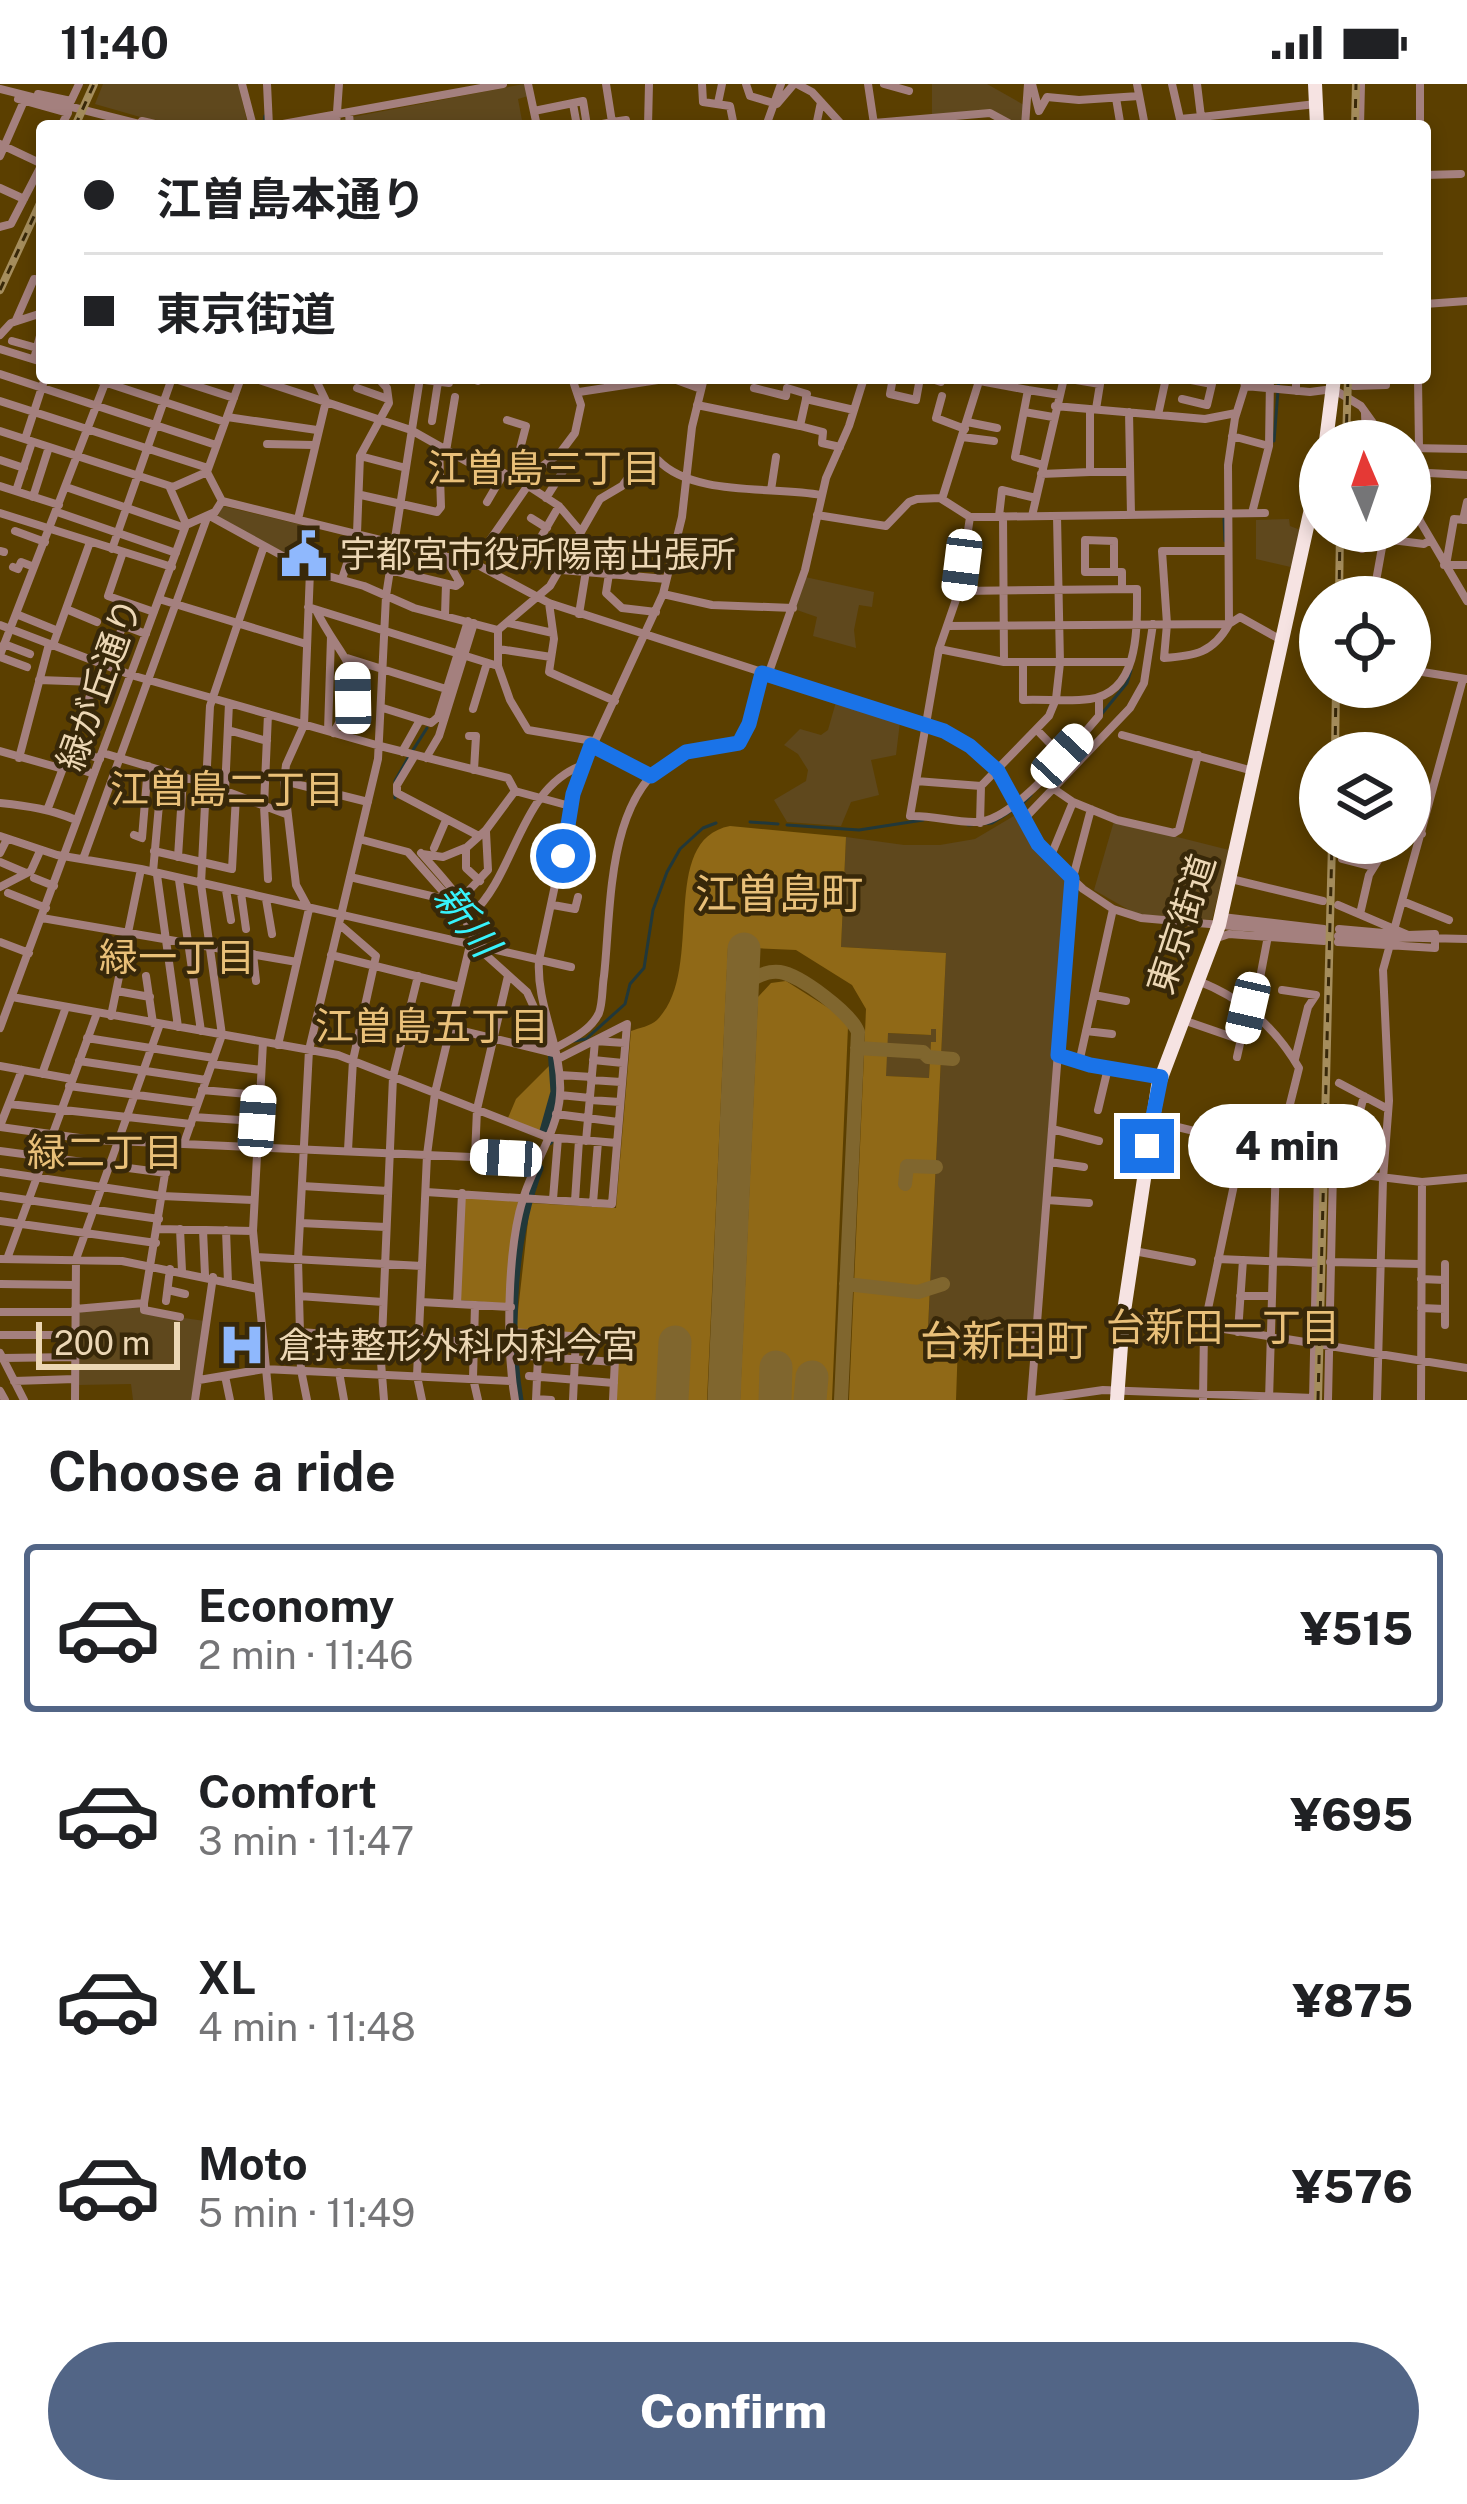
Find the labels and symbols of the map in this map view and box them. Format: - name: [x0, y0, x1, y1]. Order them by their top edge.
- north arrow: [1299, 420, 1431, 552]
- district label: 江曽島三丁目: [427, 445, 661, 491]
- car: [940, 527, 984, 603]
- public building icon: 宇都宮市役所陽南出張所: [279, 529, 329, 579]
- place label: 宇都宮市役所陽南出張所: [340, 533, 736, 575]
- street label: 緑が丘通り: [48, 592, 150, 776]
- car: [334, 662, 372, 734]
- car: [1024, 717, 1100, 795]
- district label: 江曽島二丁目: [110, 766, 344, 812]
- route start: [536, 829, 590, 883]
- street label: 東京街道: [1139, 849, 1223, 999]
- district label: 江曽島町: [695, 869, 863, 918]
- water label: 新川: [425, 875, 511, 968]
- district label: 緑一丁目: [99, 934, 255, 980]
- car: [1222, 969, 1274, 1047]
- district label: 江曽島五丁目: [315, 1003, 549, 1049]
- car: [237, 1084, 277, 1158]
- callout: 4 min: [1189, 1104, 1387, 1188]
- route end: [1120, 1119, 1174, 1173]
- district label: 緑二丁目: [27, 1129, 183, 1175]
- car: [469, 1138, 543, 1178]
- district label: 台新田一丁目: [1106, 1304, 1340, 1350]
- scale bar: [36, 1316, 180, 1369]
- district label: 台新田町: [920, 1316, 1088, 1365]
- hospital icon: 倉持整形外科内科今宮: [217, 1320, 267, 1370]
- place label: 倉持整形外科内科今宮: [278, 1324, 638, 1366]

